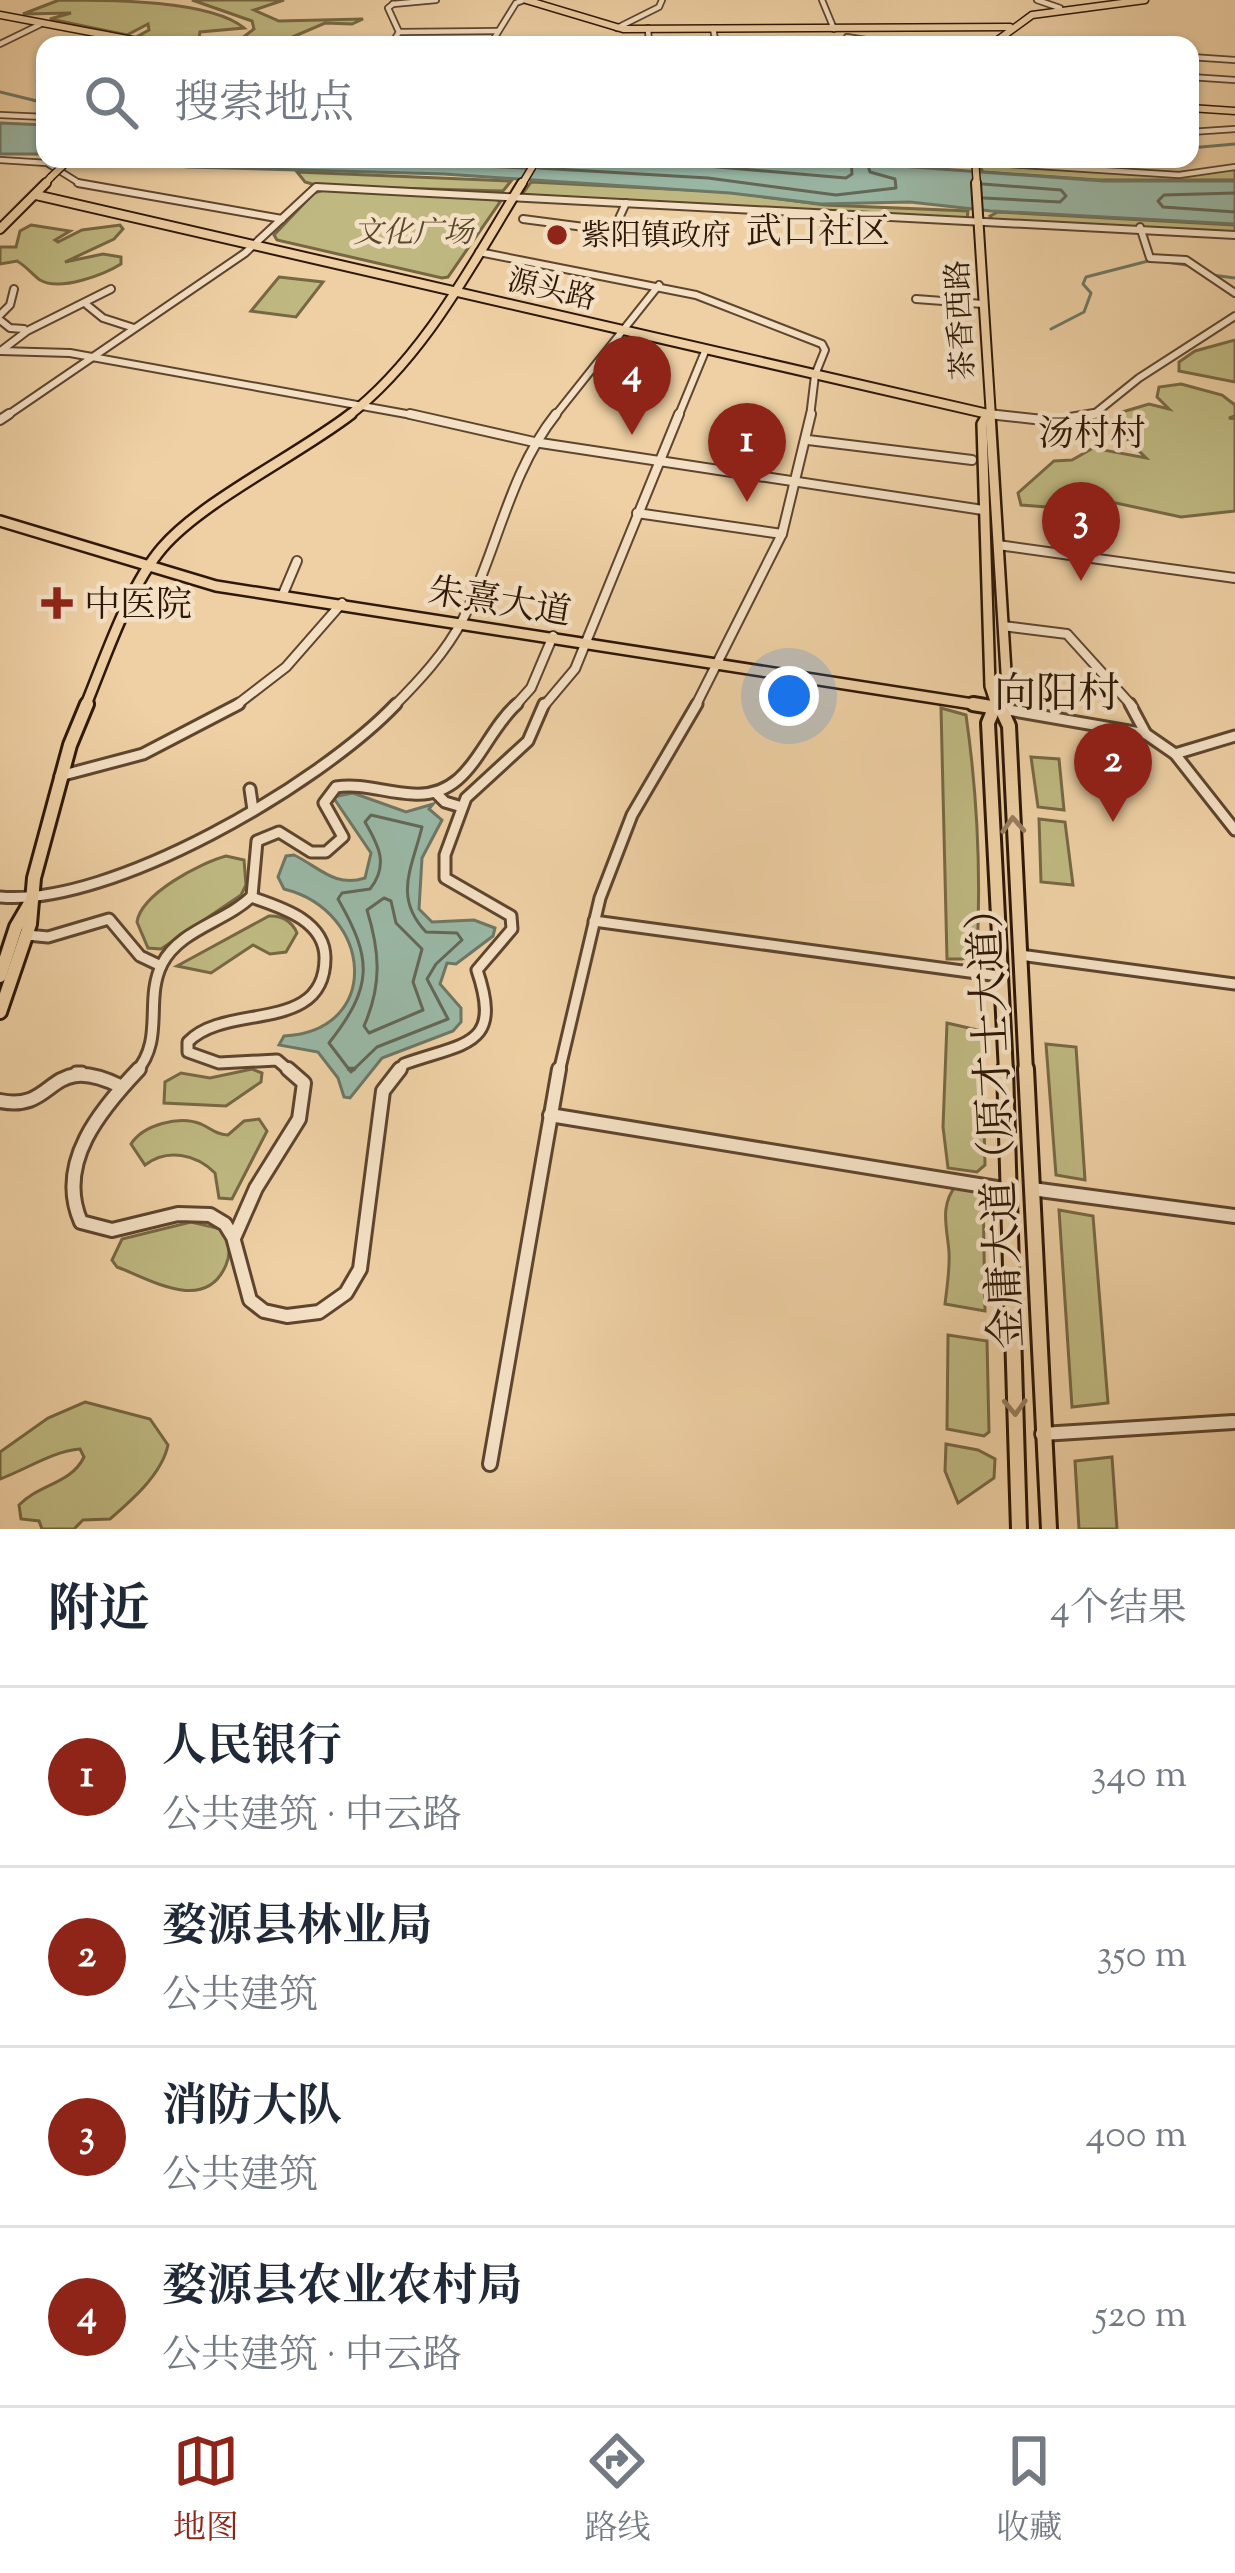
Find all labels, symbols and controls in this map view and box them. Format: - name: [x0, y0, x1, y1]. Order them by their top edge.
- search box: [36, 36, 1199, 168]
- icon: search: [78, 69, 144, 135]
- text: 搜索地点: [174, 74, 354, 139]
- district label: 武口社区: [746, 208, 890, 260]
- park label: 文化广场: [353, 213, 476, 256]
- place label: 紫阳镇政府: [581, 216, 731, 259]
- marker: 紫阳镇政府: [544, 222, 570, 248]
- street label: 茶香西路: [938, 259, 987, 381]
- street label: 源头路: [503, 260, 600, 323]
- pin: 4: [593, 336, 671, 435]
- pin: 1: [708, 403, 786, 502]
- district label: 汤村村: [1038, 410, 1146, 462]
- pin: 3: [1042, 482, 1120, 581]
- street label: 朱熹大道: [424, 567, 575, 641]
- place label: 中医院: [84, 581, 192, 633]
- marker: 中医院: [41, 587, 73, 619]
- your location: [759, 666, 819, 726]
- district label: 向阳村: [994, 667, 1120, 727]
- pin: 2: [1074, 723, 1152, 822]
- one-way arrow: [1000, 815, 1026, 834]
- street label: 金庸大道（原才士大道）: [957, 885, 1041, 1350]
- one-way arrow: [1002, 1398, 1028, 1417]
- text: 附近: [48, 1576, 150, 1649]
- text: 4个结果: [1050, 1583, 1187, 1639]
- text: 人民银行: [162, 1717, 342, 1782]
- text: 1: [80, 1749, 94, 1805]
- text: 340 m: [1091, 1749, 1187, 1805]
- text: 公共建筑 · 中云路: [162, 1790, 461, 1846]
- text: 婺源县林业局: [162, 1897, 432, 1962]
- text: 2: [78, 1929, 96, 1985]
- text: 350 m: [1097, 1929, 1187, 1985]
- text: 公共建筑: [162, 1970, 318, 2026]
- text: 消防大队: [162, 2077, 342, 2142]
- text: 3: [79, 2109, 95, 2165]
- text: 400 m: [1086, 2109, 1187, 2165]
- text: 公共建筑: [162, 2150, 318, 2206]
- text: 婺源县农业农村局: [162, 2257, 522, 2322]
- text: 4: [77, 2289, 97, 2345]
- text: 520 m: [1094, 2289, 1187, 2345]
- text: 公共建筑 · 中云路: [162, 2330, 461, 2386]
- tab: 地图: [173, 2428, 239, 2554]
- tab: 路线: [584, 2428, 650, 2554]
- tab: 收藏: [996, 2428, 1062, 2554]

